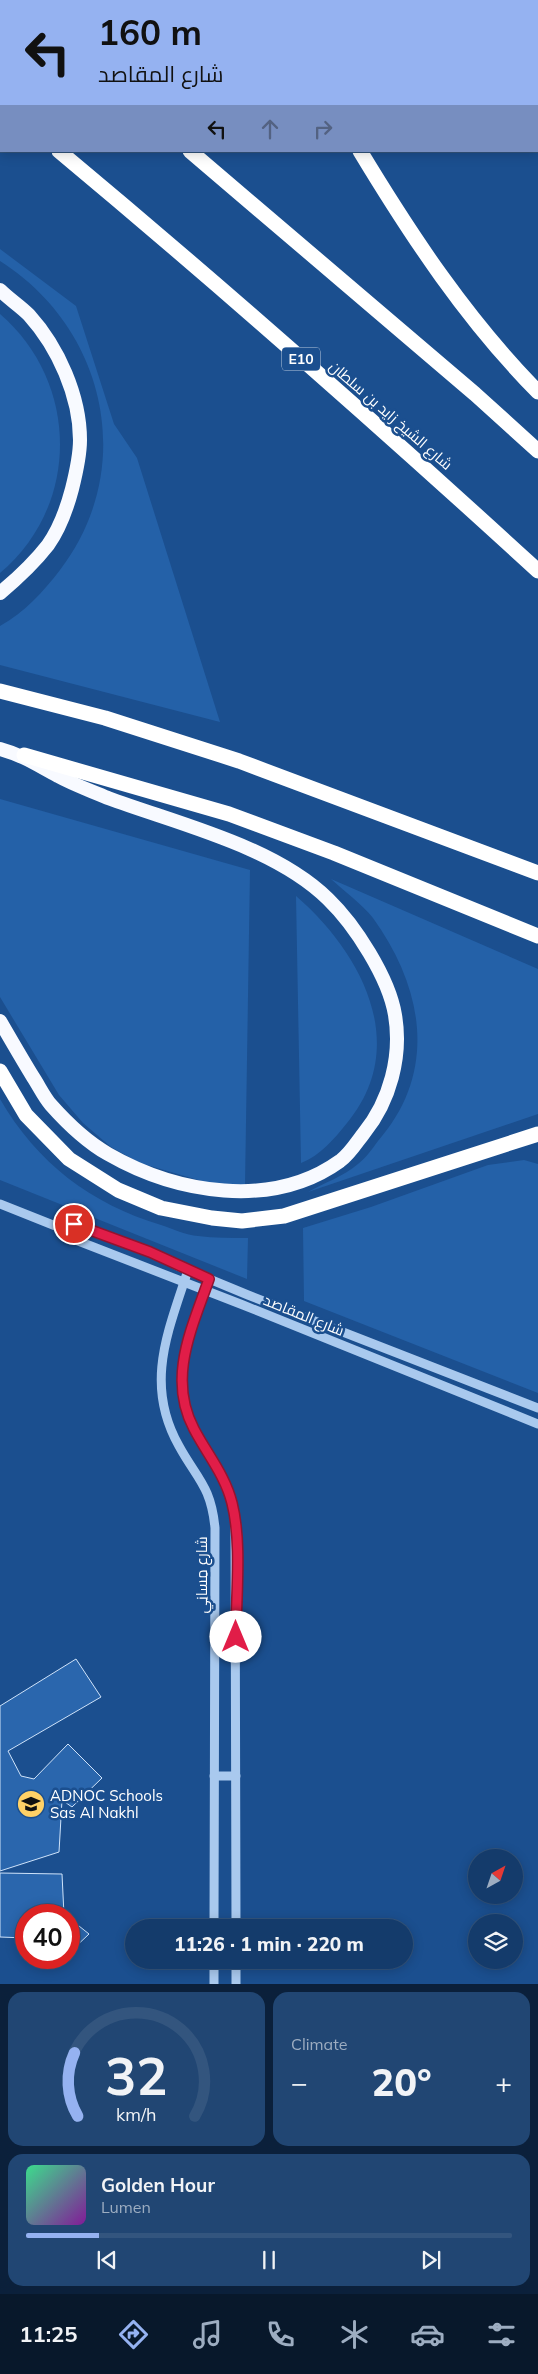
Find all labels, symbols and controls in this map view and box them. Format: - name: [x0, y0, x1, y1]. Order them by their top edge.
- text: 160 m: [98, 10, 202, 54]
- icon: left: [15, 20, 80, 85]
- text: شارع المقاصد: [98, 60, 224, 88]
- icon: left: [203, 115, 231, 143]
- icon: ahead: [256, 115, 284, 143]
- icon: right: [309, 115, 337, 143]
- road number: E10: [282, 348, 320, 370]
- street label: شارع الشيخ زايد بن سلطان: [324, 356, 456, 475]
- pin: [53, 1203, 95, 1245]
- icon: arrive: [60, 1210, 88, 1238]
- street label: شارع المقاصد: [260, 1290, 347, 1342]
- street label: شارع مِسانِي: [192, 1536, 214, 1614]
- position arrow: [209, 1610, 261, 1662]
- place label: ADNOC Schools Sas Al Nakhl: [50, 1786, 163, 1822]
- school or university icon: ADNOC Schools Sas Al Nakhl: [16, 1789, 46, 1819]
- north arrow: [468, 1849, 522, 1904]
- map controls: [468, 1849, 523, 1969]
- speed limit sign: 40: [15, 1904, 80, 1969]
- button: layers: [468, 1914, 523, 1969]
- text: 11:26 · 1 min · 220 m: [174, 1932, 364, 1956]
- text: Climate: [291, 2034, 347, 2054]
- text: 32: [105, 2043, 168, 2108]
- text: 20°: [371, 2058, 432, 2106]
- text: −: [291, 2065, 308, 2100]
- text: +: [495, 2065, 512, 2100]
- text: km/h: [116, 2103, 157, 2125]
- text: Golden Hour: [101, 2173, 215, 2197]
- text: Lumen: [101, 2197, 151, 2217]
- icon: previous: [93, 2246, 121, 2274]
- icon: pause: [255, 2246, 283, 2274]
- icon: next: [417, 2246, 445, 2274]
- icon: directions: [116, 2317, 151, 2352]
- icon: music: [190, 2317, 225, 2352]
- icon: phone: [263, 2317, 298, 2352]
- icon: climate: [337, 2317, 372, 2352]
- icon: car: [410, 2317, 445, 2352]
- icon: filters: [484, 2317, 519, 2352]
- text: 11:25: [19, 2320, 78, 2348]

